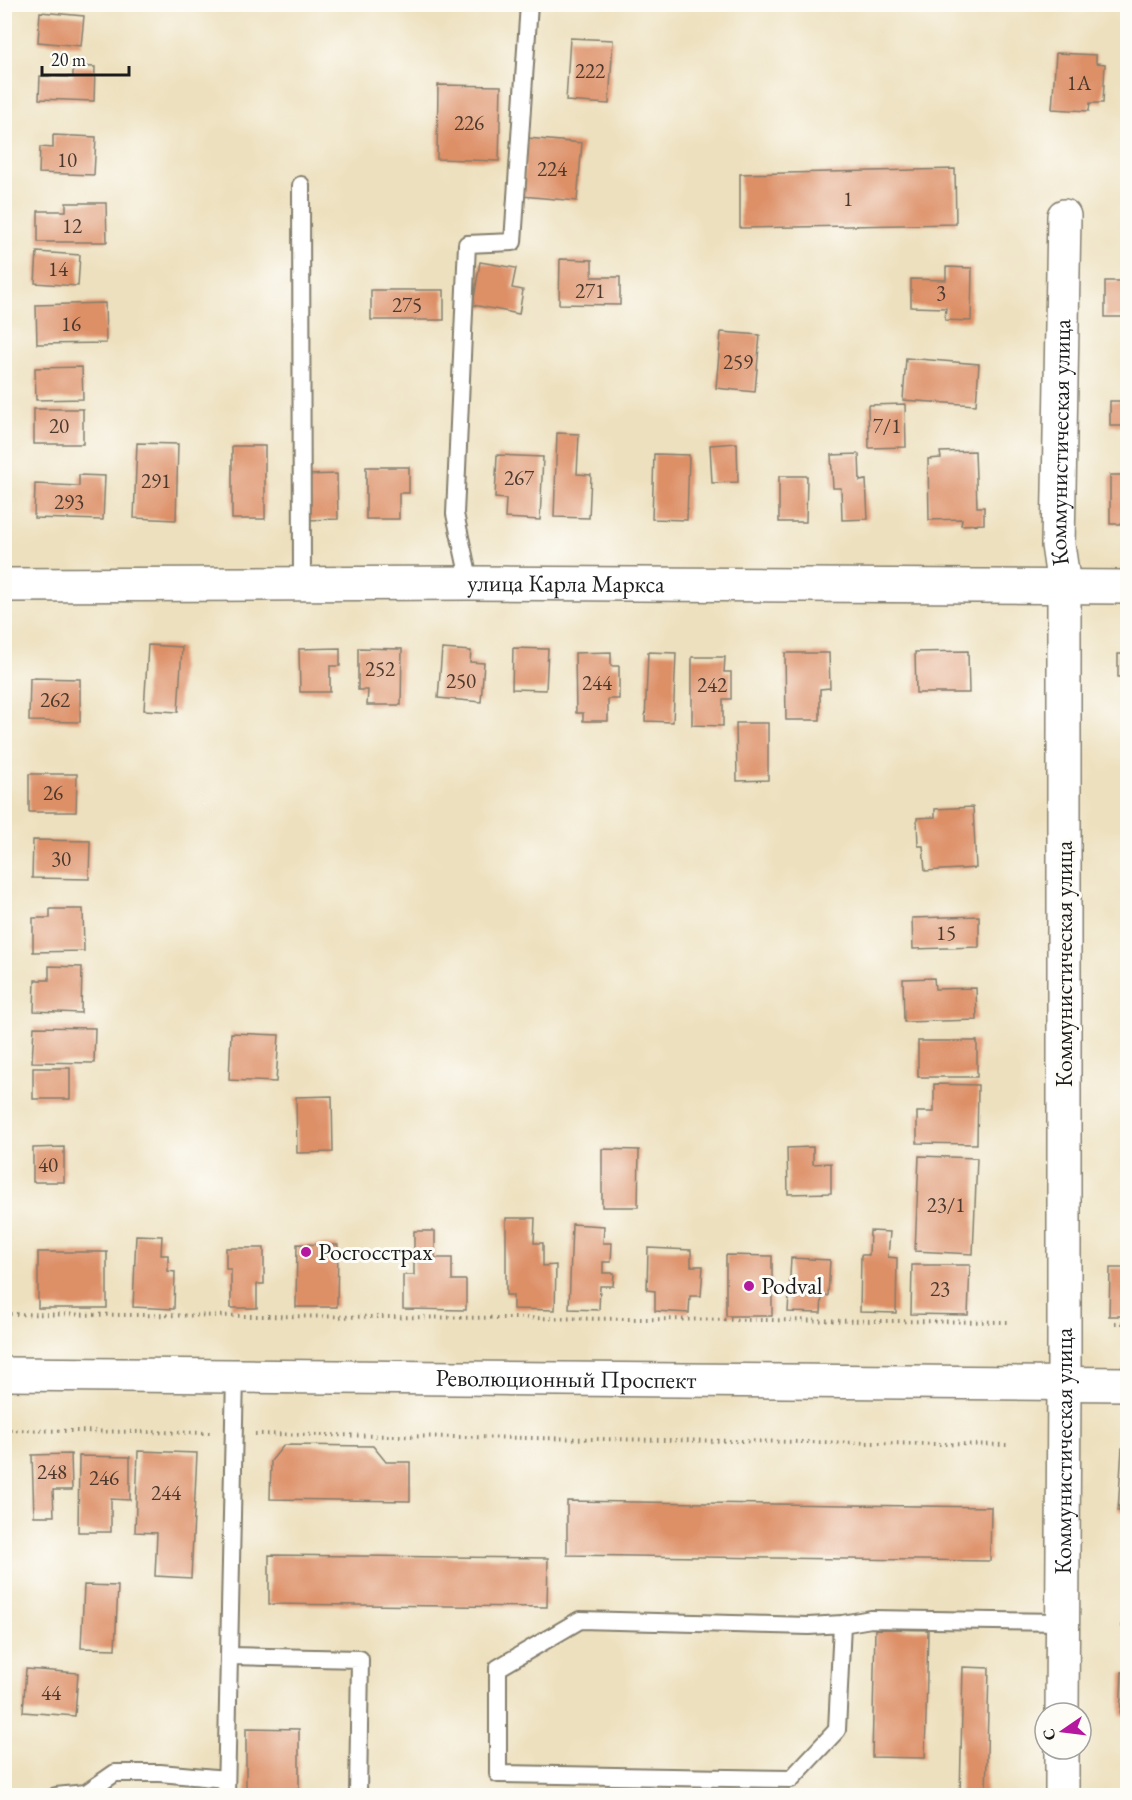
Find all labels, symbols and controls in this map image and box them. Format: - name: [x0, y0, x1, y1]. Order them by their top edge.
- scale bar: [42, 39, 129, 77]
- text: 20 m: [51, 48, 86, 71]
- house number: 222: [575, 57, 605, 84]
- house number: 1А: [1067, 69, 1092, 96]
- house number: 226: [454, 109, 484, 136]
- house number: 10: [57, 146, 77, 173]
- house number: 224: [537, 155, 568, 182]
- house number: 1: [843, 185, 853, 212]
- house number: 12: [62, 212, 82, 239]
- house number: 14: [48, 255, 69, 282]
- house number: 271: [575, 277, 605, 304]
- house number: 3: [936, 279, 946, 306]
- house number: 275: [392, 291, 422, 318]
- house number: 16: [61, 310, 81, 337]
- street label: Коммунистическая улица: [1042, 318, 1077, 568]
- house number: 259: [723, 348, 753, 375]
- house number: 20: [49, 412, 69, 439]
- house number: 7/1: [873, 412, 901, 439]
- house number: 267: [504, 464, 535, 491]
- house number: 291: [141, 467, 171, 494]
- house number: 293: [54, 488, 84, 515]
- street label: улица Карла Маркса: [467, 567, 665, 599]
- house number: 252: [365, 655, 395, 682]
- house number: 250: [446, 667, 476, 694]
- house number: 244: [582, 669, 613, 696]
- house number: 242: [697, 671, 727, 698]
- house number: 262: [40, 686, 70, 713]
- house number: 26: [43, 779, 63, 806]
- street label: Коммунистическая улица: [1048, 840, 1079, 1087]
- house number: 30: [51, 845, 71, 872]
- house number: 15: [936, 919, 956, 946]
- house number: 40: [38, 1151, 58, 1178]
- house number: 23/1: [927, 1191, 965, 1218]
- place label: Росгосстрах: [318, 1236, 433, 1267]
- marker: Росгосстрах: [299, 1245, 313, 1259]
- place label: Podval: [761, 1270, 823, 1301]
- house number: 23: [930, 1275, 950, 1302]
- marker: Podval: [742, 1279, 756, 1293]
- street label: Коммунистическая улица: [1047, 1327, 1079, 1574]
- street label: Революционный Проспект: [435, 1362, 697, 1395]
- house number: 248: [37, 1458, 67, 1485]
- house number: 246: [89, 1464, 119, 1491]
- house number: 244: [151, 1479, 182, 1506]
- house number: 44: [41, 1679, 62, 1706]
- north arrow: [1033, 1701, 1093, 1761]
- text: С: [1037, 1726, 1060, 1743]

